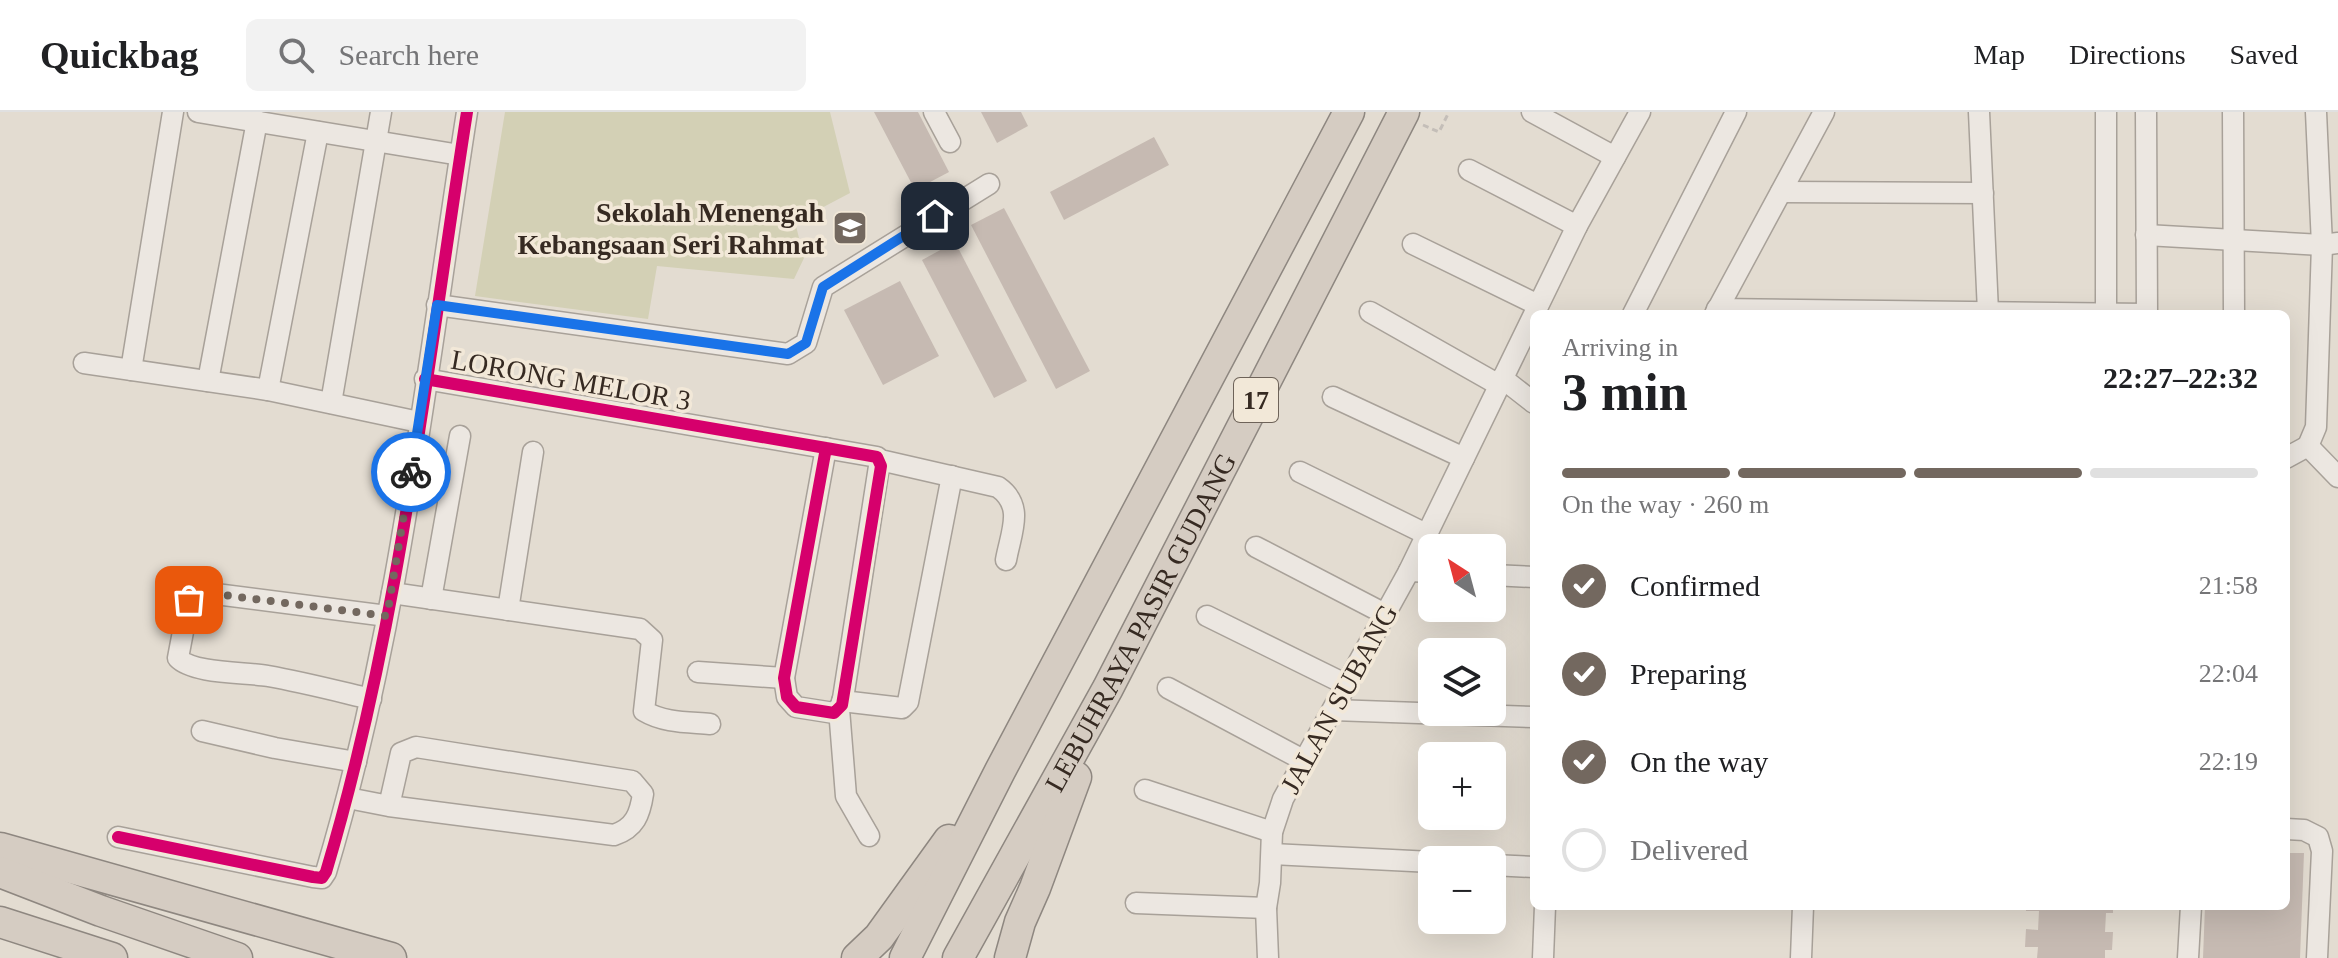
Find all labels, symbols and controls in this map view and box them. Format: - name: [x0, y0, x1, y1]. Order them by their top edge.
- search box: [246, 19, 806, 91]
- icon: search: [274, 33, 318, 77]
- text: Quickbag: [40, 34, 198, 76]
- text: Search here: [338, 38, 479, 71]
- text: Map: [1974, 39, 2025, 70]
- text: Directions: [2069, 39, 2186, 70]
- text: Saved: [2230, 39, 2298, 70]
- pin: [901, 182, 969, 250]
- icon: home: [913, 194, 957, 238]
- place label: Sekolah Menengah Kebangsaan Seri Rahmat: [518, 197, 825, 260]
- school or university icon: Sekolah Menengah Kebangsaan Seri Rahmat: [831, 209, 869, 247]
- text: Arriving in: [1562, 333, 1678, 362]
- street label: LORONG MELOR 3: [449, 344, 693, 416]
- text: 22:27–22:32: [2103, 361, 2258, 394]
- text: 3 min: [1562, 364, 1688, 421]
- road number: 17: [1234, 378, 1278, 422]
- courier: [371, 432, 451, 512]
- street label: LEBUHRAYA PASIR GUDANG: [1038, 448, 1242, 797]
- icon: bike: [389, 450, 433, 494]
- text: On the way · 260 m: [1562, 490, 1769, 519]
- north arrow: [1418, 534, 1506, 622]
- map controls: [1418, 534, 1506, 934]
- icon: check: [1562, 564, 1606, 608]
- pin: [155, 566, 223, 634]
- text: Confirmed: [1630, 569, 1760, 602]
- text: 21:58: [2199, 571, 2258, 600]
- icon: bag: [167, 578, 211, 622]
- street label: JALAN SUBANG: [1274, 599, 1404, 799]
- button: layers: [1418, 638, 1506, 726]
- icon: check: [1562, 652, 1606, 696]
- text: Preparing: [1630, 657, 1747, 690]
- text: 22:04: [2199, 659, 2258, 688]
- icon: check: [1562, 740, 1606, 784]
- button: +: [1418, 742, 1506, 830]
- text: On the way: [1630, 745, 1768, 778]
- text: 22:19: [2199, 747, 2258, 776]
- text: Delivered: [1630, 833, 1748, 866]
- button: −: [1418, 846, 1506, 934]

